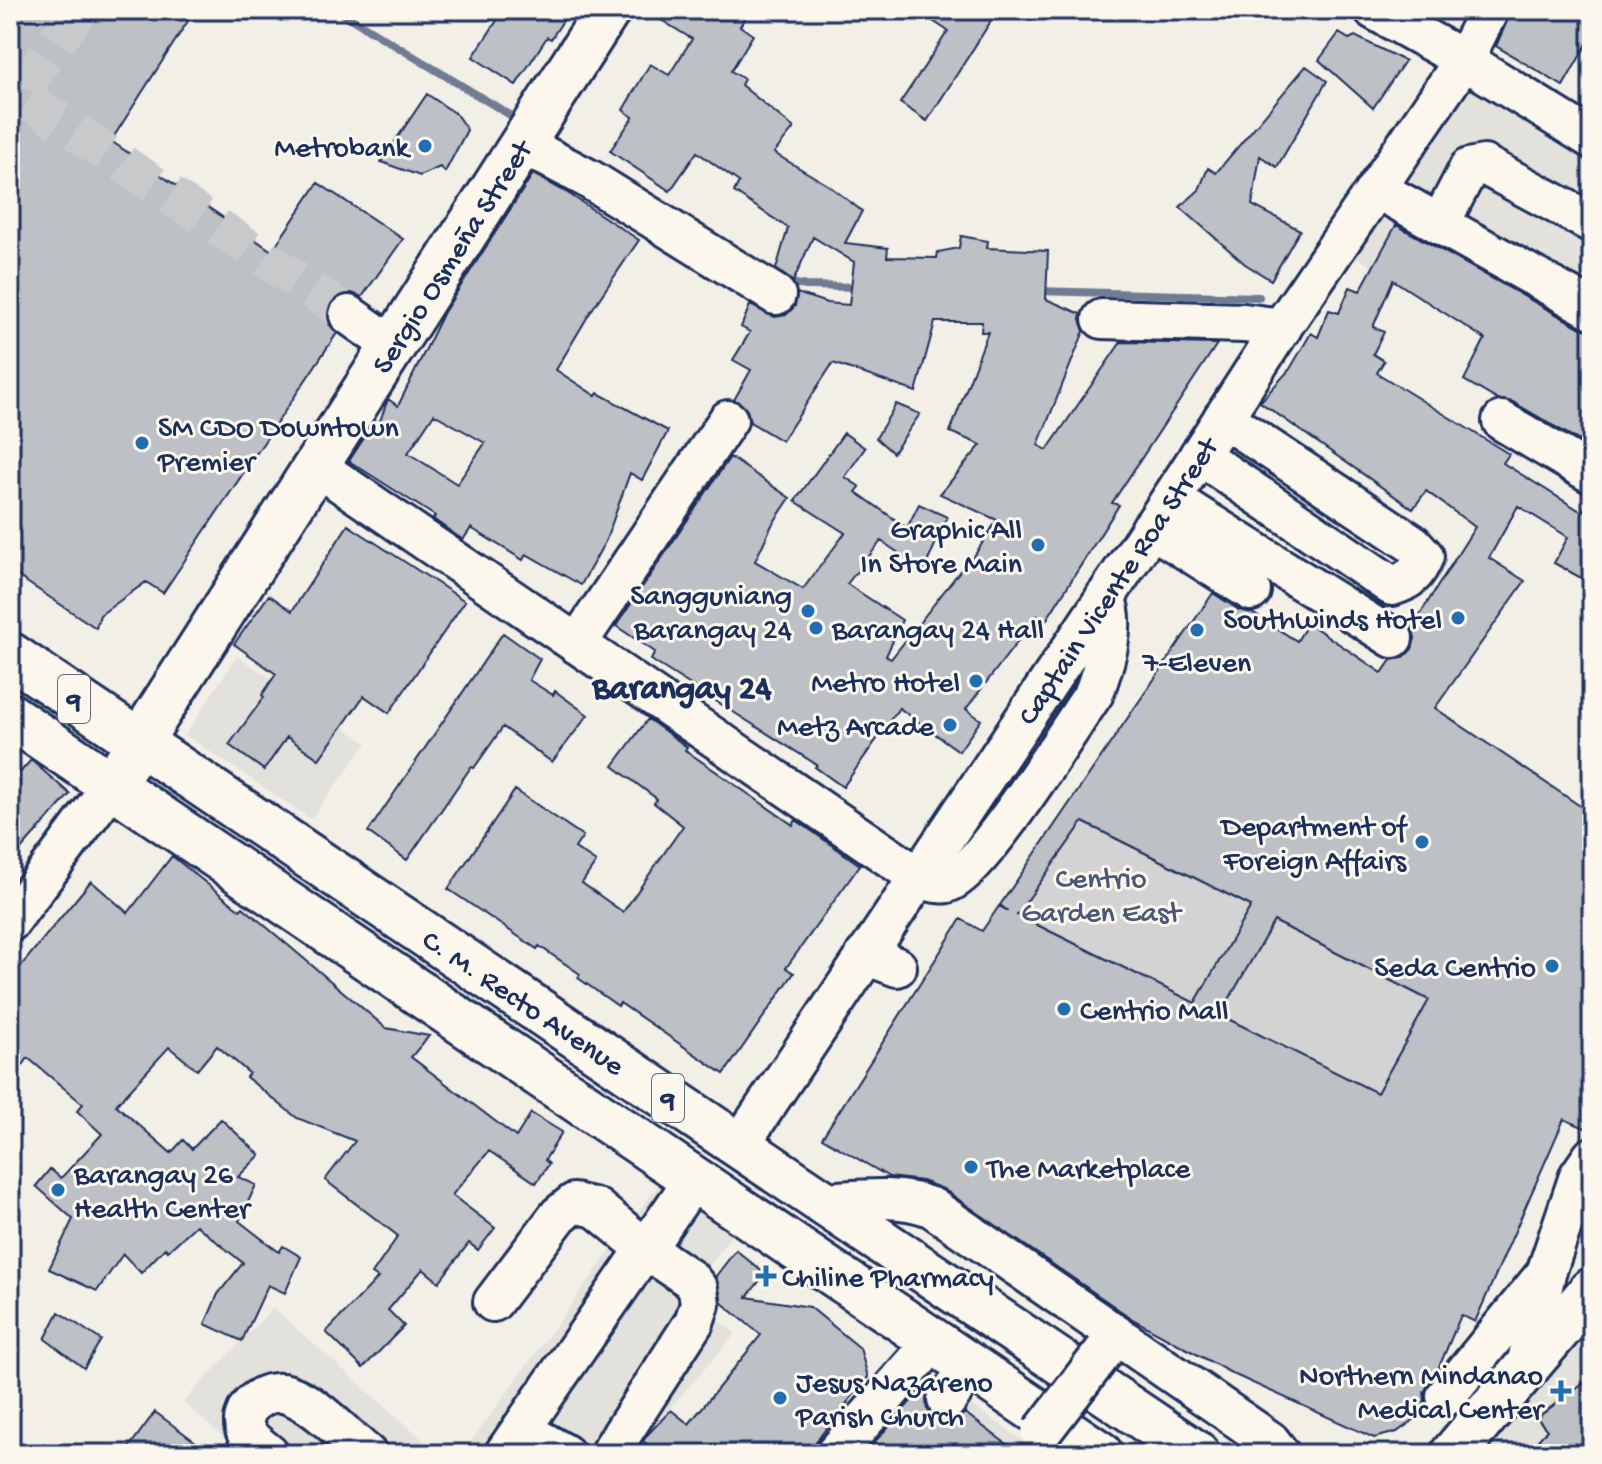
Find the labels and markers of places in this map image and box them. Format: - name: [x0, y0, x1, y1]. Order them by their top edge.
- place label: Metrobank: [274, 133, 412, 168]
- marker: Metrobank: [416, 137, 434, 155]
- place label: SM CDO Downtown Premier: [157, 413, 399, 482]
- marker: SM CDO Downtown Premier: [133, 434, 151, 452]
- place label: Graphic All In Store Main: [860, 515, 1022, 584]
- marker: Graphic All In Store Main: [1029, 536, 1047, 554]
- place label: Sangguniang Barangay 24: [630, 581, 792, 650]
- marker: Sangguniang Barangay 24: [799, 602, 817, 620]
- place label: Southwinds Hotel: [1223, 605, 1442, 640]
- marker: Southwinds Hotel: [1449, 609, 1467, 627]
- place label: Barangay 24 Hall: [831, 615, 1044, 650]
- marker: Barangay 24 Hall: [807, 619, 825, 637]
- marker: 7-Eleven: [1188, 621, 1206, 639]
- place label: 7-Eleven: [1142, 648, 1251, 683]
- place label: Metro Hotel: [811, 668, 960, 703]
- marker: Metro Hotel: [967, 672, 985, 690]
- place label: Metz Arcade: [777, 712, 935, 747]
- marker: Metz Arcade: [941, 716, 959, 734]
- place label: Department of Foreign Affairs: [1220, 812, 1409, 881]
- marker: Department of Foreign Affairs: [1413, 833, 1431, 851]
- place label: Seda Centrio: [1374, 953, 1536, 988]
- marker: Seda Centrio: [1543, 957, 1561, 975]
- place label: Centrio Mall: [1080, 996, 1229, 1031]
- marker: Centrio Mall: [1055, 1000, 1073, 1018]
- place label: The Marketplace: [985, 1154, 1191, 1189]
- marker: The Marketplace: [962, 1158, 980, 1176]
- place label: Barangay 26 Health Center: [73, 1160, 252, 1229]
- marker: Barangay 26 Health Center: [49, 1181, 67, 1199]
- place label: Chiline Pharmacy: [782, 1263, 994, 1298]
- marker: Chiline Pharmacy: [757, 1267, 775, 1285]
- place label: Northern Mindanao Medical Center: [1299, 1361, 1545, 1430]
- place label: Jesus Nazareno Parish Church: [795, 1368, 993, 1437]
- marker: Northern Mindanao Medical Center: [1550, 1380, 1572, 1402]
- marker: Jesus Nazareno Parish Church: [771, 1389, 789, 1407]

